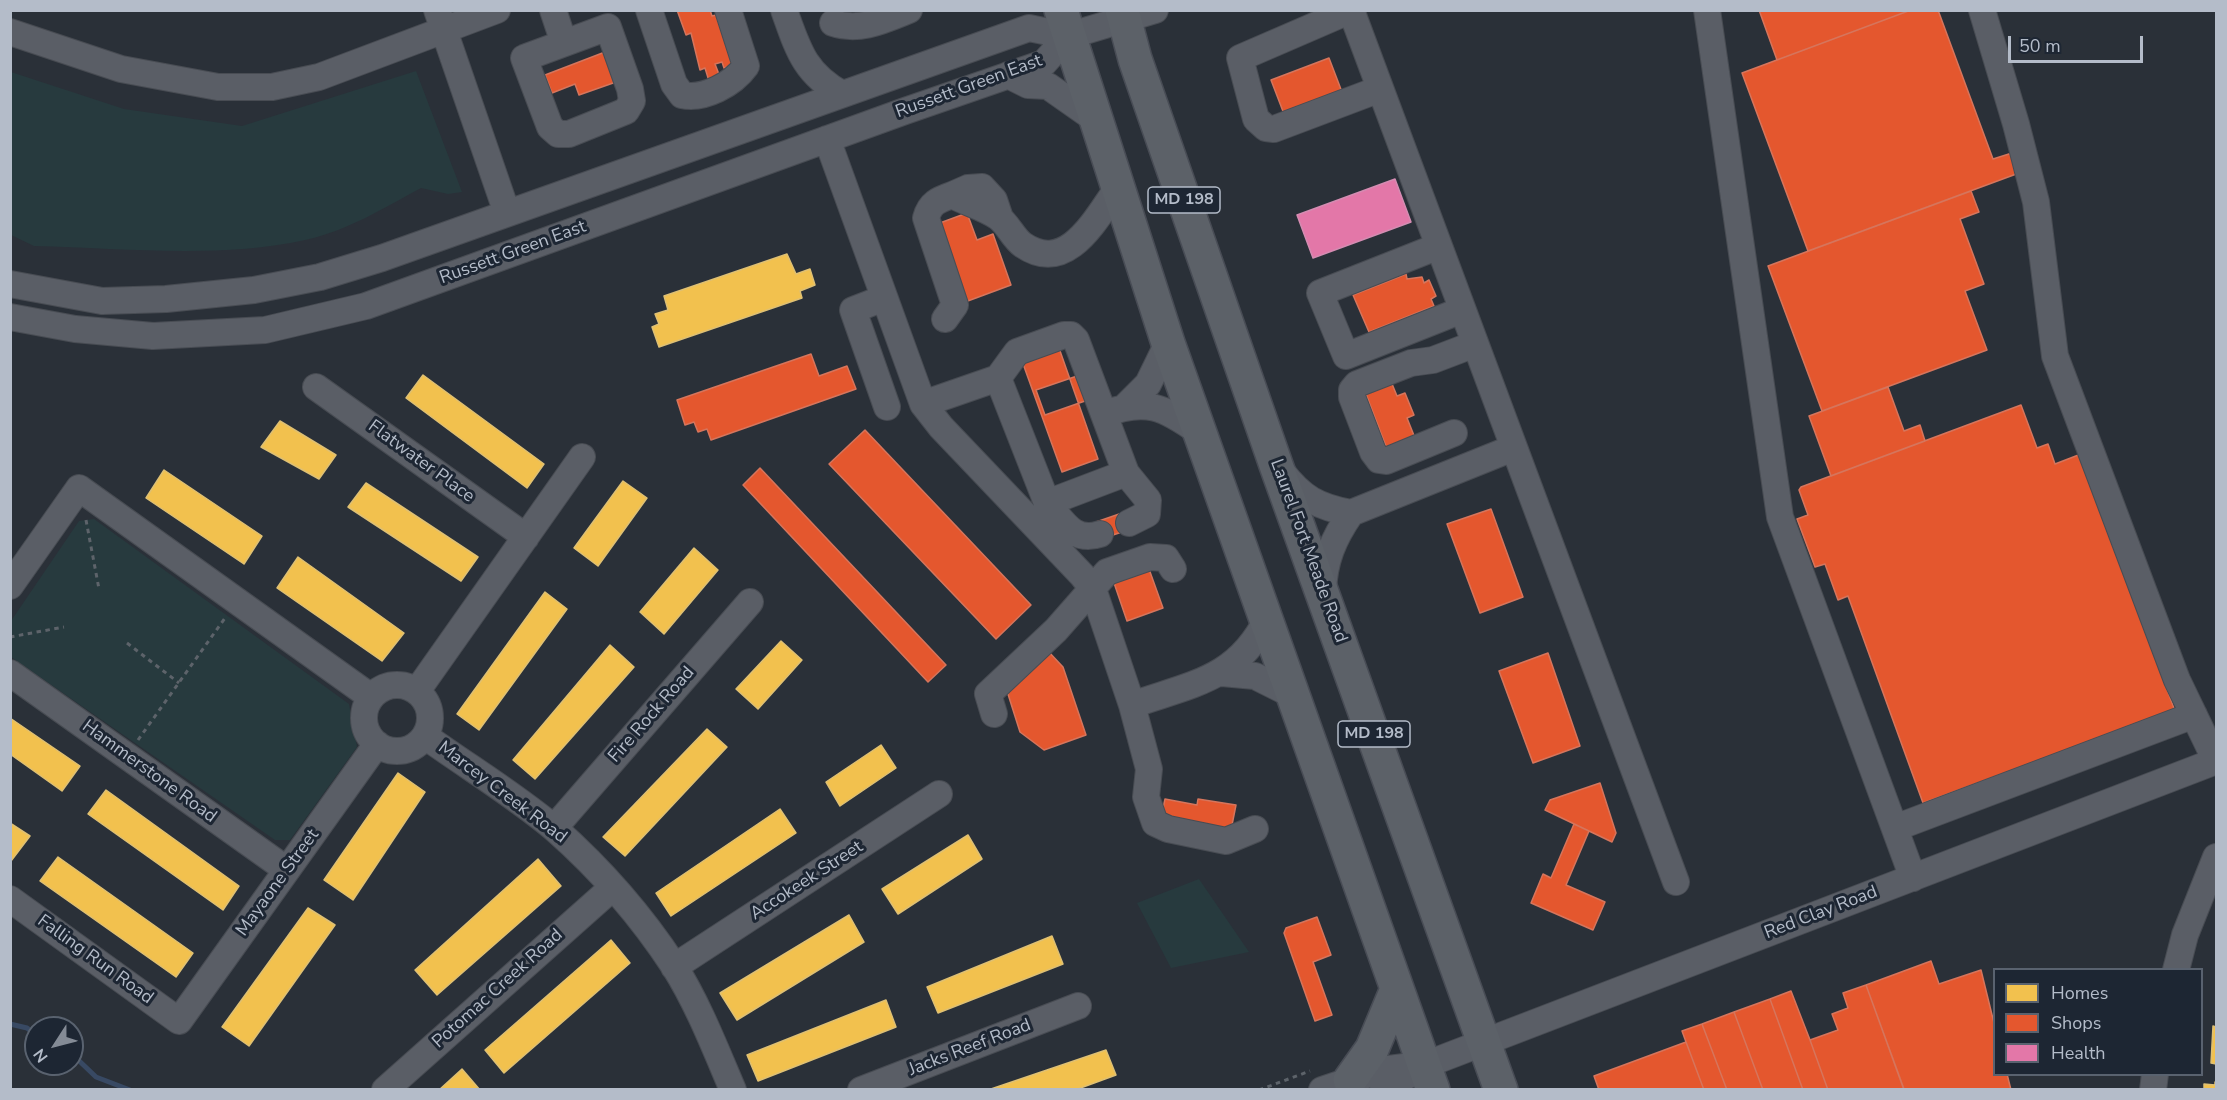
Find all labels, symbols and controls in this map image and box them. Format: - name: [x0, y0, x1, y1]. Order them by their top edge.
- scale bar: [2011, 24, 2146, 62]
- text: 50 m: [2019, 34, 2061, 58]
- street label: Russett Green East: [893, 50, 1045, 124]
- road number: MD 198: [1148, 187, 1220, 213]
- street label: Russett Green East: [437, 216, 589, 290]
- street label: Flatwater Place: [363, 416, 479, 508]
- street label: Laurel Fort Meade Road: [1265, 456, 1351, 646]
- street label: Fire Rock Road: [604, 663, 700, 767]
- street label: Hammerstone Road: [77, 716, 221, 828]
- road number: MD 198: [1338, 721, 1410, 747]
- street label: Marcey Creek Road: [433, 737, 571, 849]
- street label: Mayaone Street: [232, 825, 324, 941]
- street label: Accokeek Street: [747, 837, 867, 925]
- street label: Red Clay Road: [1761, 882, 1881, 944]
- street label: Falling Run Road: [33, 911, 157, 1009]
- street label: Potomac Creek Road: [428, 925, 568, 1053]
- legend: [1993, 968, 2203, 1076]
- text: Homes: [2051, 981, 2108, 1005]
- text: Shops: [2051, 1011, 2101, 1035]
- street label: Jacks Reef Road: [906, 1015, 1034, 1081]
- north arrow: [24, 1016, 84, 1076]
- text: Health: [2051, 1041, 2106, 1065]
- text: N: [29, 1044, 53, 1067]

